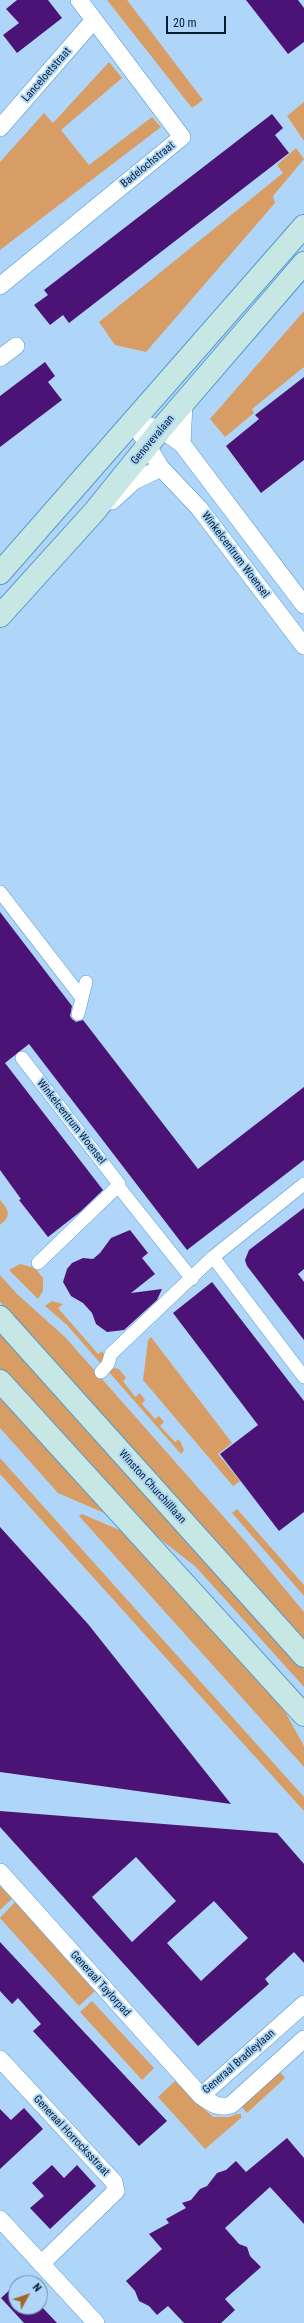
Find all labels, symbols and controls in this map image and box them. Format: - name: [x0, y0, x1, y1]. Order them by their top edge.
- scale bar: [168, 8, 228, 34]
- text: 20 m: [173, 16, 197, 30]
- street label: Lanceloetstraat: [20, 45, 74, 105]
- street label: Badelochstraat: [118, 139, 178, 191]
- street label: Genovevalaan: [129, 413, 177, 467]
- street label: Winkelcentrum Woensel: [198, 510, 272, 600]
- street label: Winkelcentrum Woensel: [34, 1077, 108, 1167]
- street label: Winston Churchilllaan: [116, 1448, 188, 1526]
- street label: Generaal Taylorpad: [67, 1949, 133, 2019]
- street label: Generaal Bradleylaan: [200, 2027, 278, 2097]
- street label: Generaal Horrocksstraat: [30, 2093, 112, 2179]
- north arrow: [8, 2275, 48, 2315]
- text: N: [30, 2281, 44, 2294]

